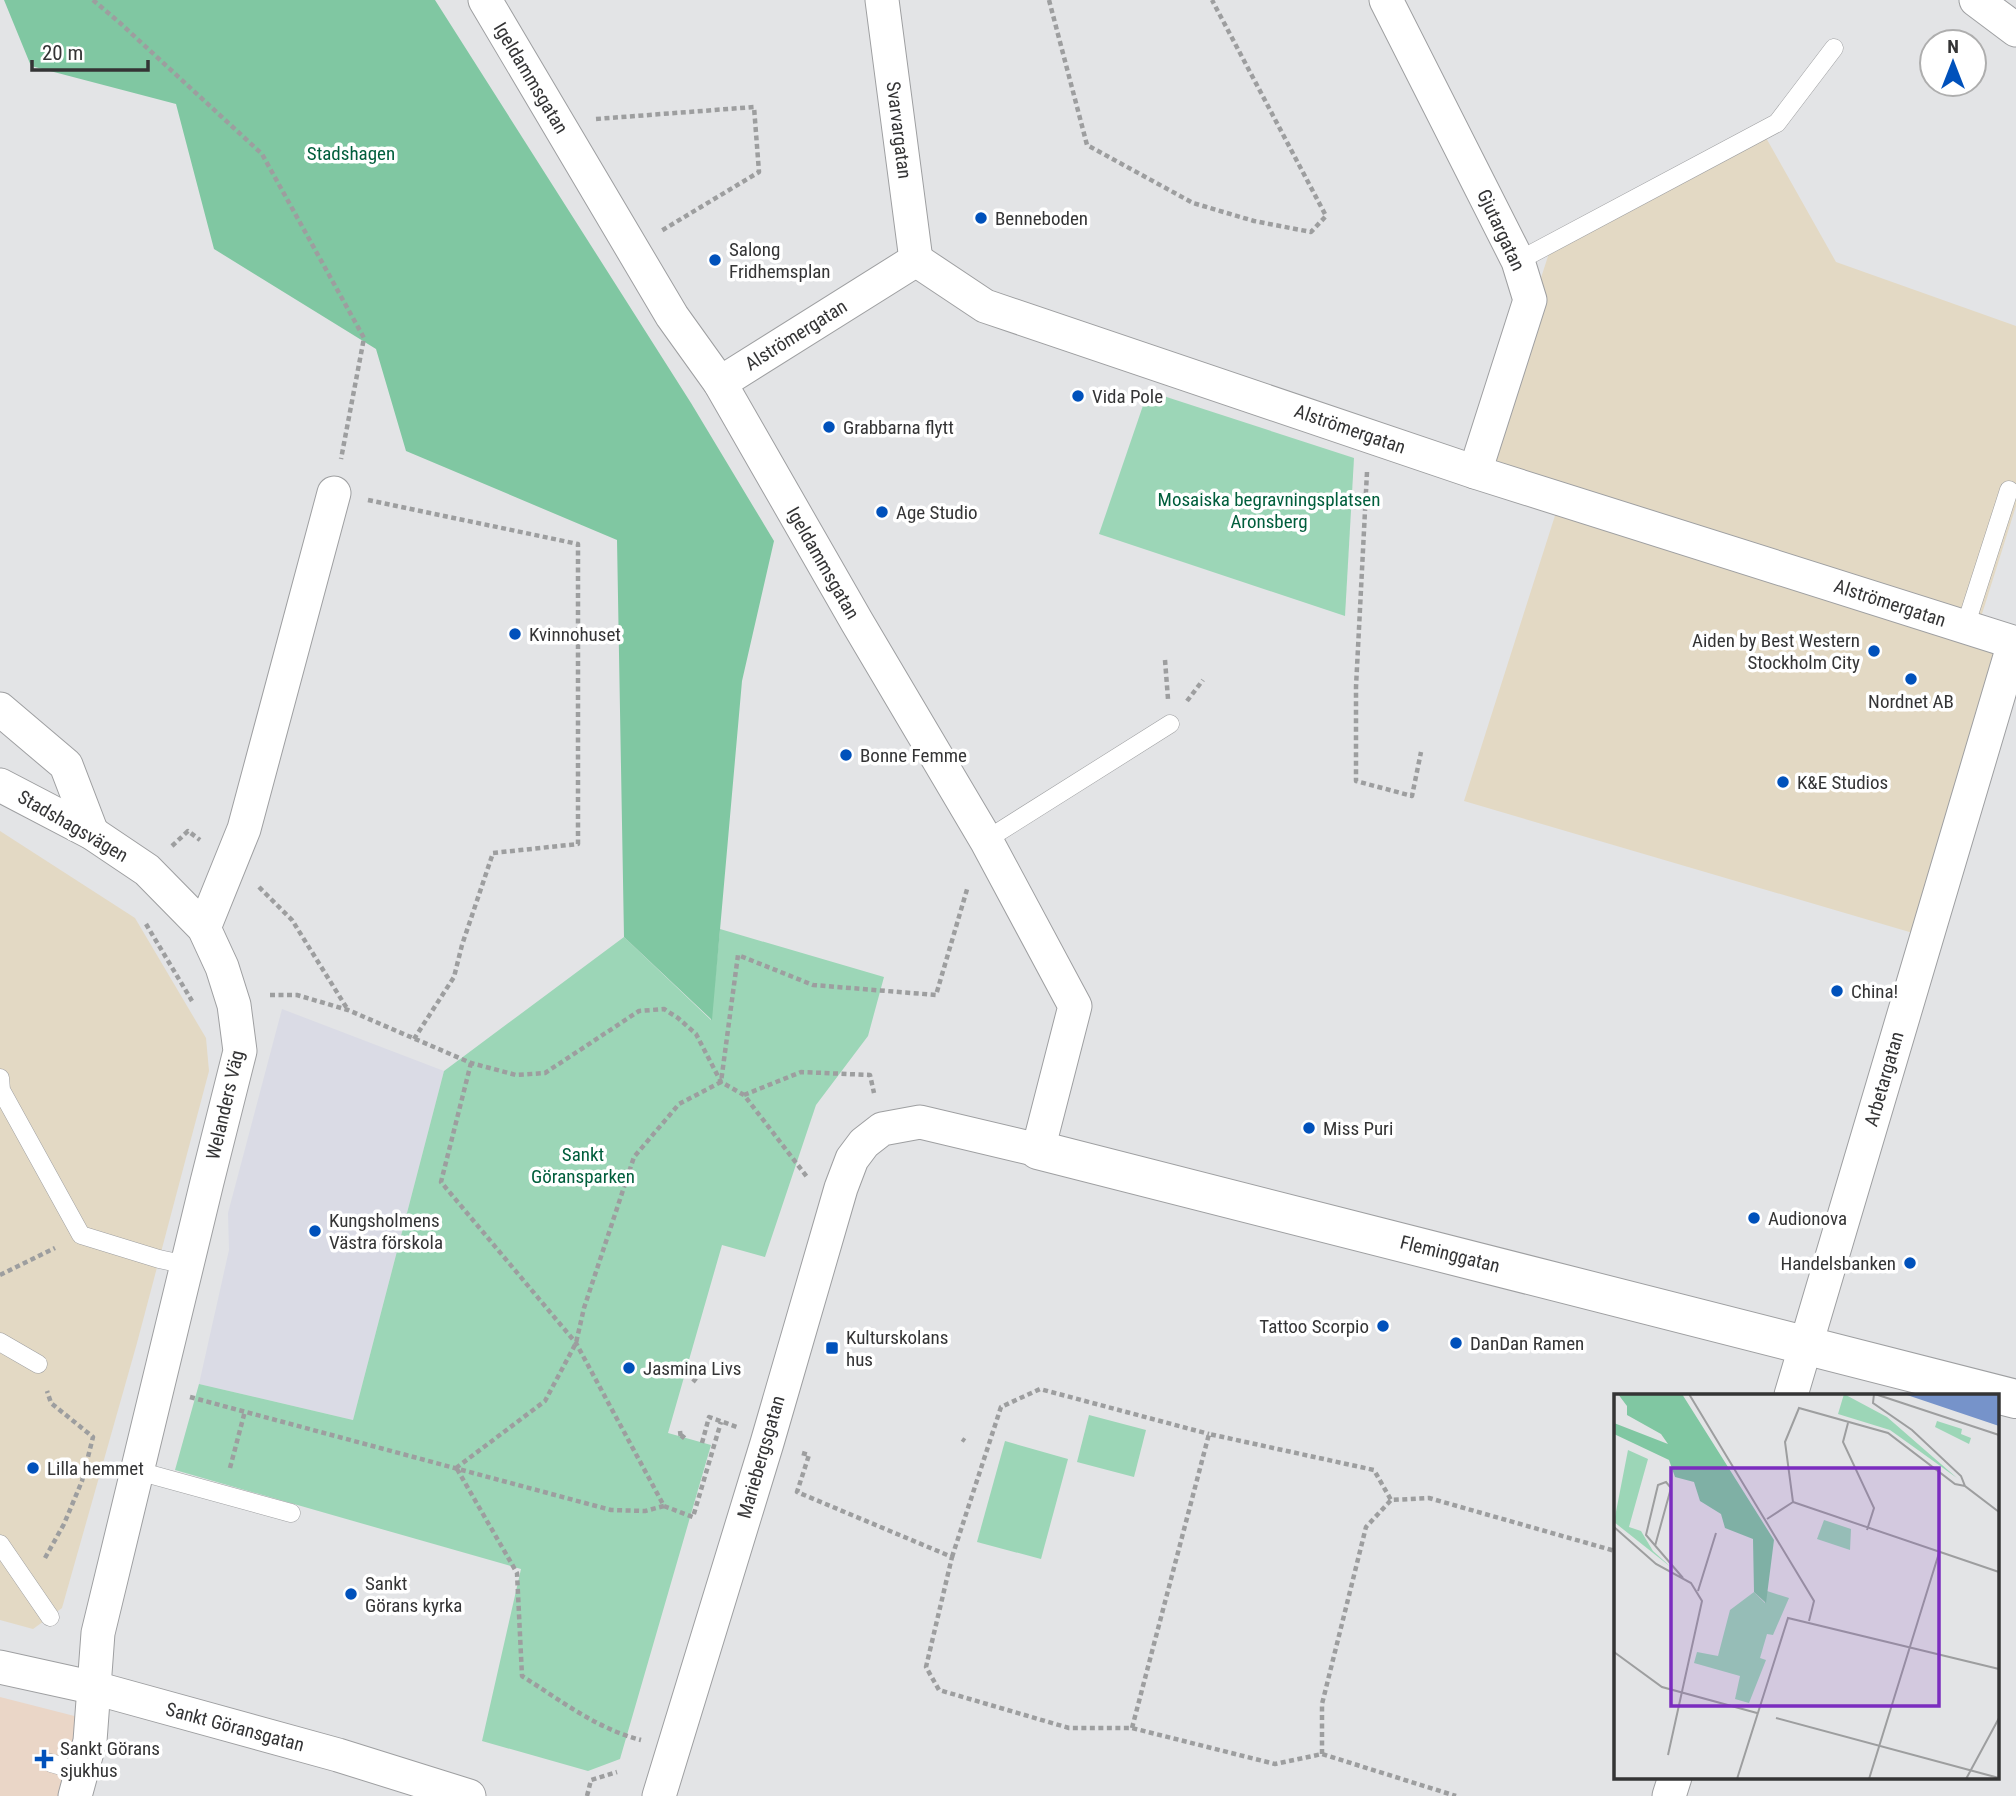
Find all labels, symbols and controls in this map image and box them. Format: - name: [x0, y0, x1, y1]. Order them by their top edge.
- street label: Igeldammsgatan: [489, 18, 573, 138]
- scale bar: [32, 28, 147, 72]
- north arrow: [1918, 28, 1988, 98]
- text: N: [1947, 35, 1959, 58]
- text: 20 m: [42, 41, 83, 65]
- street label: Svarvargatan: [882, 80, 916, 180]
- park label: Stadshagen: [307, 142, 395, 165]
- street label: Gjutargatan: [1472, 186, 1530, 274]
- place label: Benneboden: [995, 207, 1088, 230]
- marker: Benneboden: [973, 210, 989, 226]
- place label: Salong Fridhemsplan: [729, 238, 831, 283]
- marker: Salong Fridhemsplan: [707, 252, 723, 268]
- street label: Alströmergatan: [741, 295, 851, 375]
- place label: Vida Pole: [1092, 385, 1163, 408]
- marker: Vida Pole: [1070, 388, 1086, 404]
- street label: Alströmergatan: [1291, 399, 1409, 459]
- place label: Grabbarna flytt: [843, 416, 954, 439]
- marker: Grabbarna flytt: [821, 419, 837, 435]
- park label: Mosaiska begravningsplatsen Aronsberg: [1158, 488, 1380, 533]
- place label: Age Studio: [896, 501, 978, 524]
- street label: Igeldammsgatan: [782, 503, 864, 623]
- marker: Age Studio: [874, 504, 890, 520]
- street label: Alströmergatan: [1831, 574, 1949, 632]
- place label: Kvinnohuset: [529, 623, 621, 646]
- marker: Kvinnohuset: [507, 626, 523, 642]
- place label: Aiden by Best Western Stockholm City: [1692, 629, 1860, 674]
- marker: Aiden by Best Western Stockholm City: [1866, 643, 1882, 659]
- marker: Nordnet AB: [1903, 671, 1919, 687]
- place label: Nordnet AB: [1868, 690, 1954, 713]
- place label: Bonne Femme: [860, 744, 967, 767]
- marker: Bonne Femme: [838, 747, 854, 763]
- place label: K&E Studios: [1797, 771, 1888, 794]
- marker: K&E Studios: [1775, 774, 1791, 790]
- street label: Stadshagsvägen: [14, 785, 132, 867]
- place label: China!: [1851, 980, 1898, 1003]
- marker: China!: [1829, 983, 1845, 999]
- street label: Arbetargatan: [1859, 1029, 1909, 1129]
- street label: Welanders Väg: [201, 1048, 249, 1162]
- place label: Miss Puri: [1323, 1117, 1393, 1140]
- marker: Miss Puri: [1301, 1120, 1317, 1136]
- park label: Sankt Göransparken: [531, 1143, 635, 1188]
- place label: Audionova: [1768, 1207, 1847, 1230]
- place label: Kungsholmens Västra förskola: [329, 1209, 443, 1254]
- marker: Audionova: [1746, 1210, 1762, 1226]
- marker: Kungsholmens Västra förskola: [307, 1223, 323, 1239]
- street label: Fleminggatan: [1398, 1230, 1502, 1278]
- place label: Handelsbanken: [1780, 1252, 1896, 1275]
- marker: Handelsbanken: [1902, 1255, 1918, 1271]
- place label: Tattoo Scorpio: [1259, 1315, 1369, 1338]
- marker: Tattoo Scorpio: [1375, 1318, 1391, 1334]
- place label: Kulturskolans hus: [846, 1326, 948, 1371]
- place label: DanDan Ramen: [1470, 1332, 1584, 1355]
- marker: DanDan Ramen: [1448, 1335, 1464, 1351]
- marker: Kulturskolans hus: [824, 1340, 840, 1356]
- place label: Jasmina Livs: [643, 1357, 741, 1380]
- marker: Jasmina Livs: [621, 1360, 637, 1376]
- street label: Mariebergsgatan: [732, 1393, 790, 1521]
- inset map: [1614, 1394, 1998, 1778]
- place label: Lilla hemmet: [47, 1457, 144, 1480]
- marker: Lilla hemmet: [25, 1460, 41, 1476]
- place label: Sankt Görans kyrka: [365, 1572, 462, 1617]
- marker: Sankt Görans kyrka: [343, 1586, 359, 1602]
- street label: Sankt Göransgatan: [163, 1697, 307, 1757]
- place label: Sankt Görans sjukhus: [60, 1737, 160, 1782]
- marker: Sankt Görans sjukhus: [34, 1749, 54, 1769]

